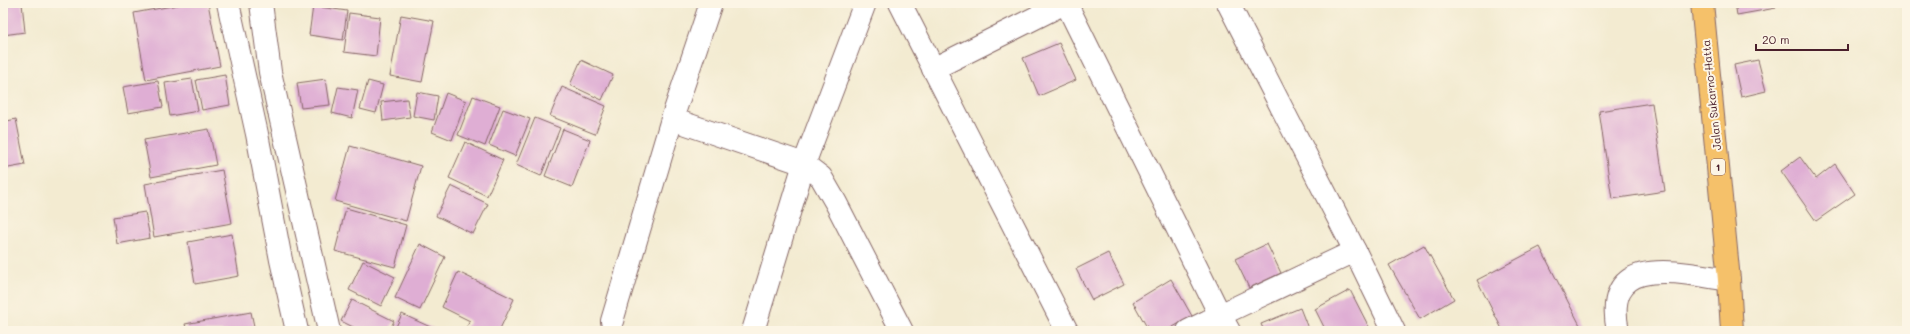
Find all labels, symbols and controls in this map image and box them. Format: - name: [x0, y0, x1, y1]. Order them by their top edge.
- scale bar: [1756, 26, 1848, 52]
- text: 20 m: [1762, 31, 1790, 47]
- street label: Jalan Sukarno-Hatta: [1698, 39, 1724, 151]
- road number: 1: [1711, 159, 1725, 175]

